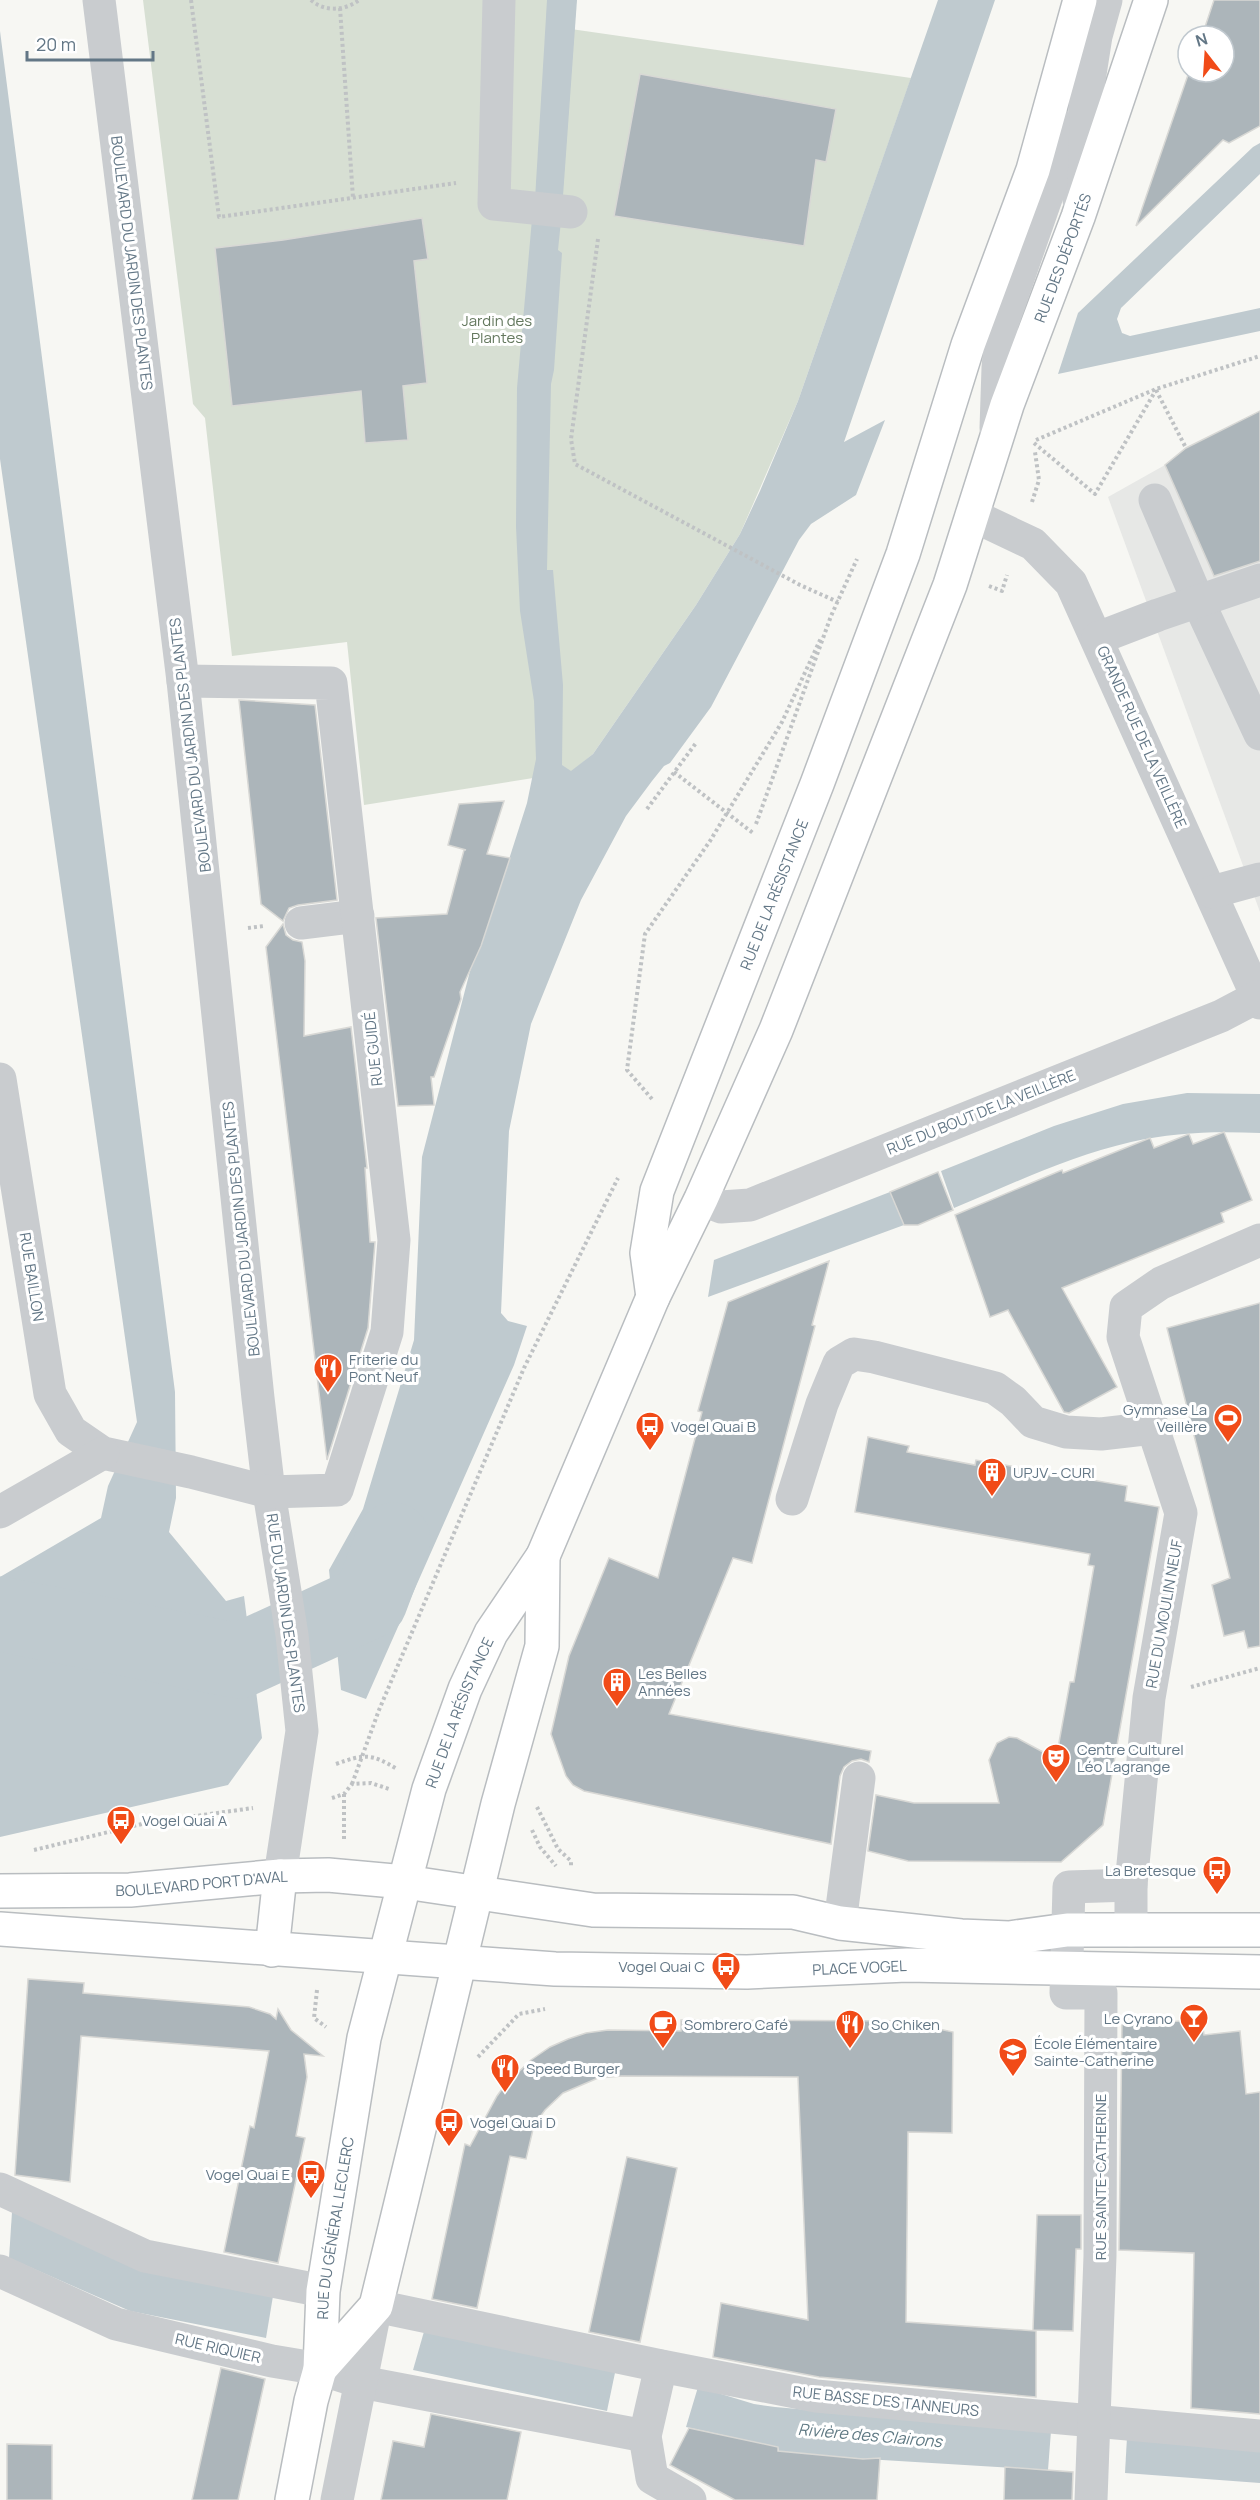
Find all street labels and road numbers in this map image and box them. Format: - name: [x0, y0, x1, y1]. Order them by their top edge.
- street label: BOULEVARD DU JARDIN DES PLANTES: [106, 135, 158, 391]
- street label: RUE DES DÉPORTÉS: [1029, 190, 1096, 325]
- street label: BOULEVARD DU JARDIN DES PLANTES: [164, 617, 216, 873]
- street label: GRANDE RUE DE LA VEILLÈRE: [1092, 642, 1192, 832]
- street label: RUE DE LA RÉSISTANCE: [734, 816, 813, 973]
- street label: RUE GUIDÉ: [359, 1011, 387, 1087]
- street label: RUE DU BOUT DE LA VEILLÈRE: [883, 1064, 1079, 1160]
- street label: BOULEVARD DU JARDIN DES PLANTES: [217, 1101, 265, 1357]
- street label: RUE BAILLON: [15, 1231, 49, 1323]
- street label: RUE DU JARDIN DES PLANTES: [262, 1512, 310, 1714]
- street label: RUE DU MOULIN NEUF: [1141, 1538, 1187, 1690]
- street label: RUE DE LA RÉSISTANCE: [420, 1633, 498, 1791]
- street label: BOULEVARD PORT D'AVAL: [115, 1865, 288, 1901]
- street label: PLACE VOGEL: [812, 1955, 908, 1980]
- street label: RUE SAINTE-CATHERINE: [1090, 2094, 1111, 2260]
- street label: RUE DU GÉNÉRAL LECLERC: [311, 2135, 358, 2320]
- street label: RUE RIQUIER: [173, 2328, 263, 2368]
- street label: RUE BASSE DES TANNEURS: [792, 2381, 980, 2421]

